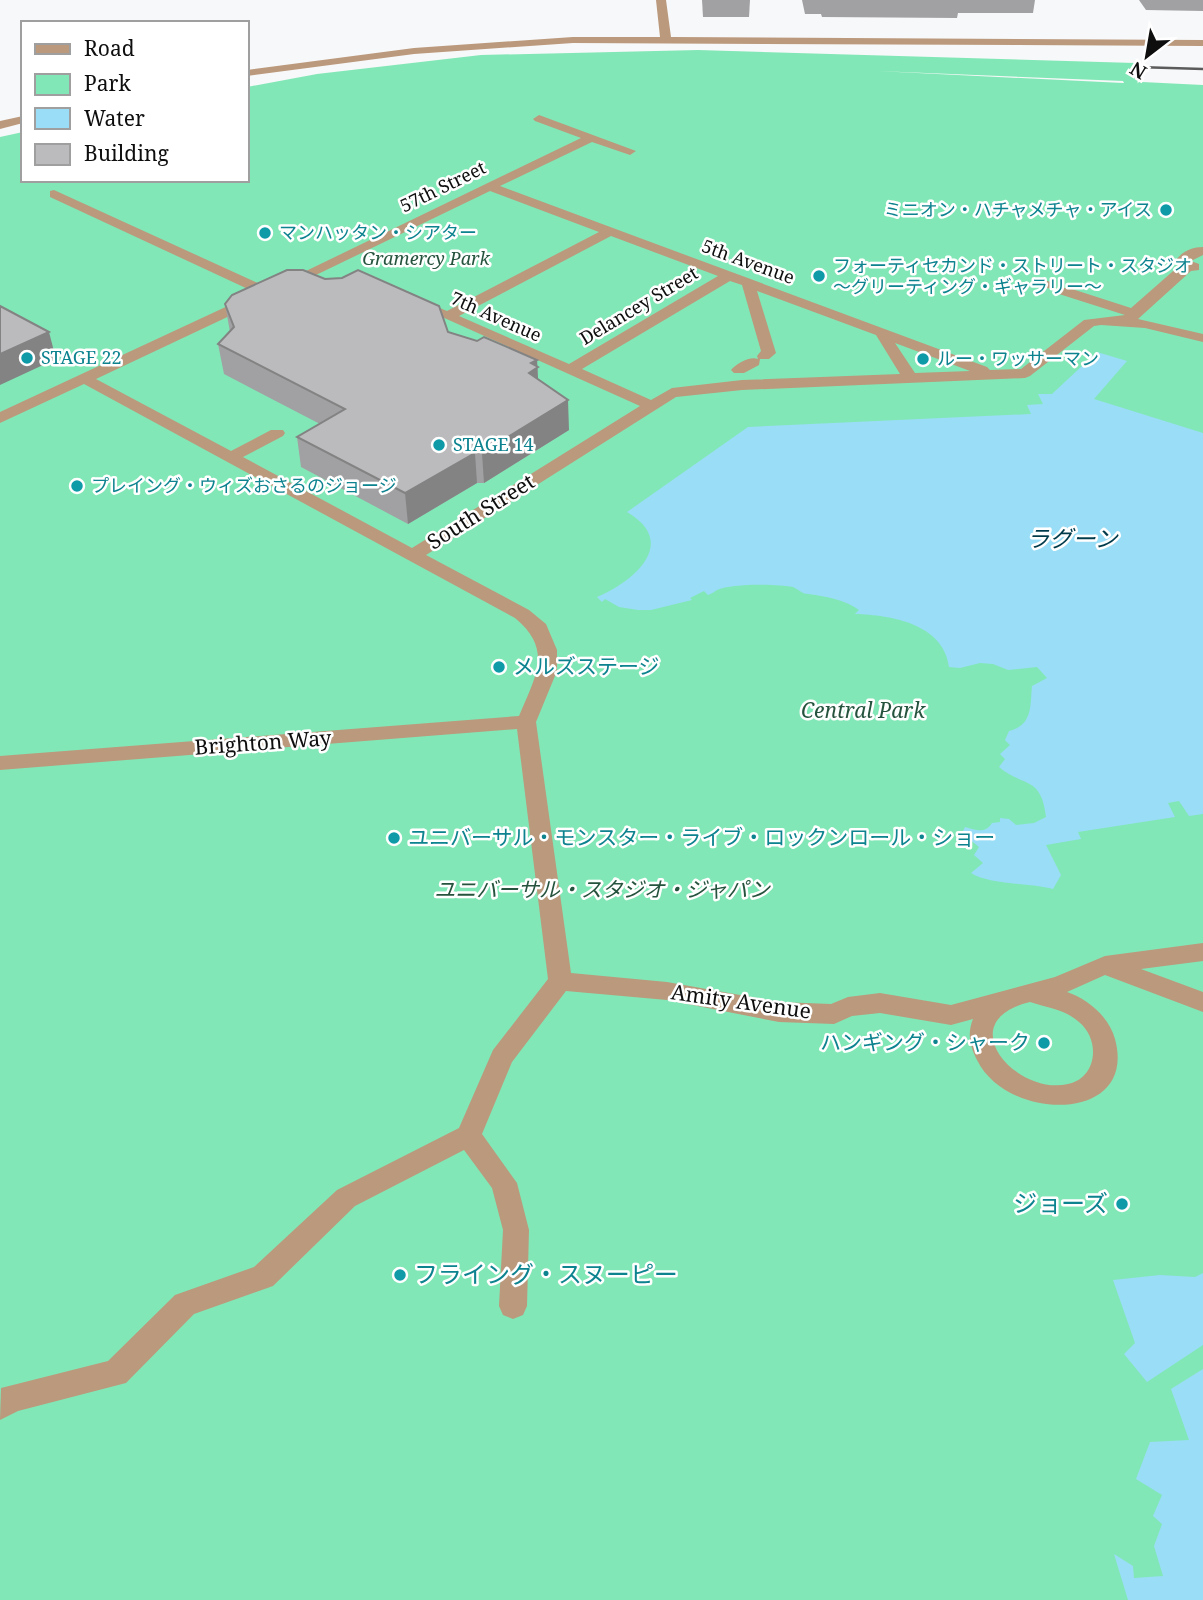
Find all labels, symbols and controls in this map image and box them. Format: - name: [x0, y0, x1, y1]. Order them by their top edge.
- legend: [21, 21, 248, 182]
- north arrow: [1112, 21, 1182, 91]
- text: Road: [84, 34, 135, 62]
- text: N: [1125, 56, 1151, 86]
- text: Park: [84, 69, 131, 97]
- text: Water: [84, 104, 145, 132]
- text: Building: [84, 139, 169, 167]
- street label: 57th Street: [396, 155, 490, 217]
- place label: ミニオン・ハチャメチャ・アイス: [884, 197, 1152, 221]
- marker: ミニオン・ハチャメチャ・アイス: [1158, 202, 1174, 218]
- place label: マンハッタン・シアター: [279, 220, 477, 244]
- marker: マンハッタン・シアター: [257, 225, 273, 241]
- street label: 5th Avenue: [699, 233, 798, 289]
- park label: Gramercy Park: [362, 246, 491, 270]
- place label: フォーティセカンド・ストリート・スタジオ ～グリーティング・ギャラリー～: [833, 253, 1192, 298]
- street label: Delancey Street: [575, 260, 702, 350]
- marker: フォーティセカンド・ストリート・スタジオ ～グリーティング・ギャラリー～: [811, 268, 827, 284]
- street label: 7th Avenue: [447, 285, 546, 347]
- place label: STAGE 22: [41, 345, 122, 369]
- place label: ルー・ワッサーマン: [937, 346, 1099, 370]
- marker: STAGE 22: [19, 350, 35, 366]
- marker: ルー・ワッサーマン: [915, 351, 931, 367]
- place label: STAGE 14: [453, 432, 534, 456]
- marker: STAGE 14: [431, 437, 447, 453]
- street label: South Street: [421, 467, 539, 555]
- place label: プレイング・ウィズおさるのジョージ: [91, 473, 397, 497]
- marker: プレイング・ウィズおさるのジョージ: [69, 478, 85, 494]
- water label: ラグーン: [1027, 522, 1119, 554]
- place label: メルズステージ: [513, 652, 660, 680]
- marker: メルズステージ: [491, 659, 507, 675]
- park label: Central Park: [801, 696, 926, 724]
- street label: Brighton Way: [193, 723, 333, 761]
- place label: ユニバーサル・モンスター・ライブ・ロックンロール・ショー: [408, 823, 995, 851]
- marker: ユニバーサル・モンスター・ライブ・ロックンロール・ショー: [386, 830, 402, 846]
- park label: ユニバーサル・スタジオ・ジャパン: [434, 875, 771, 903]
- street label: Amity Avenue: [669, 977, 813, 1025]
- place label: ハンギング・シャーク: [820, 1028, 1030, 1056]
- marker: ハンギング・シャーク: [1036, 1035, 1052, 1051]
- place label: ジョーズ: [1013, 1186, 1108, 1219]
- marker: ジョーズ: [1114, 1196, 1130, 1212]
- place label: フライング・スヌーピー: [414, 1257, 678, 1290]
- marker: フライング・スヌーピー: [392, 1267, 408, 1283]

